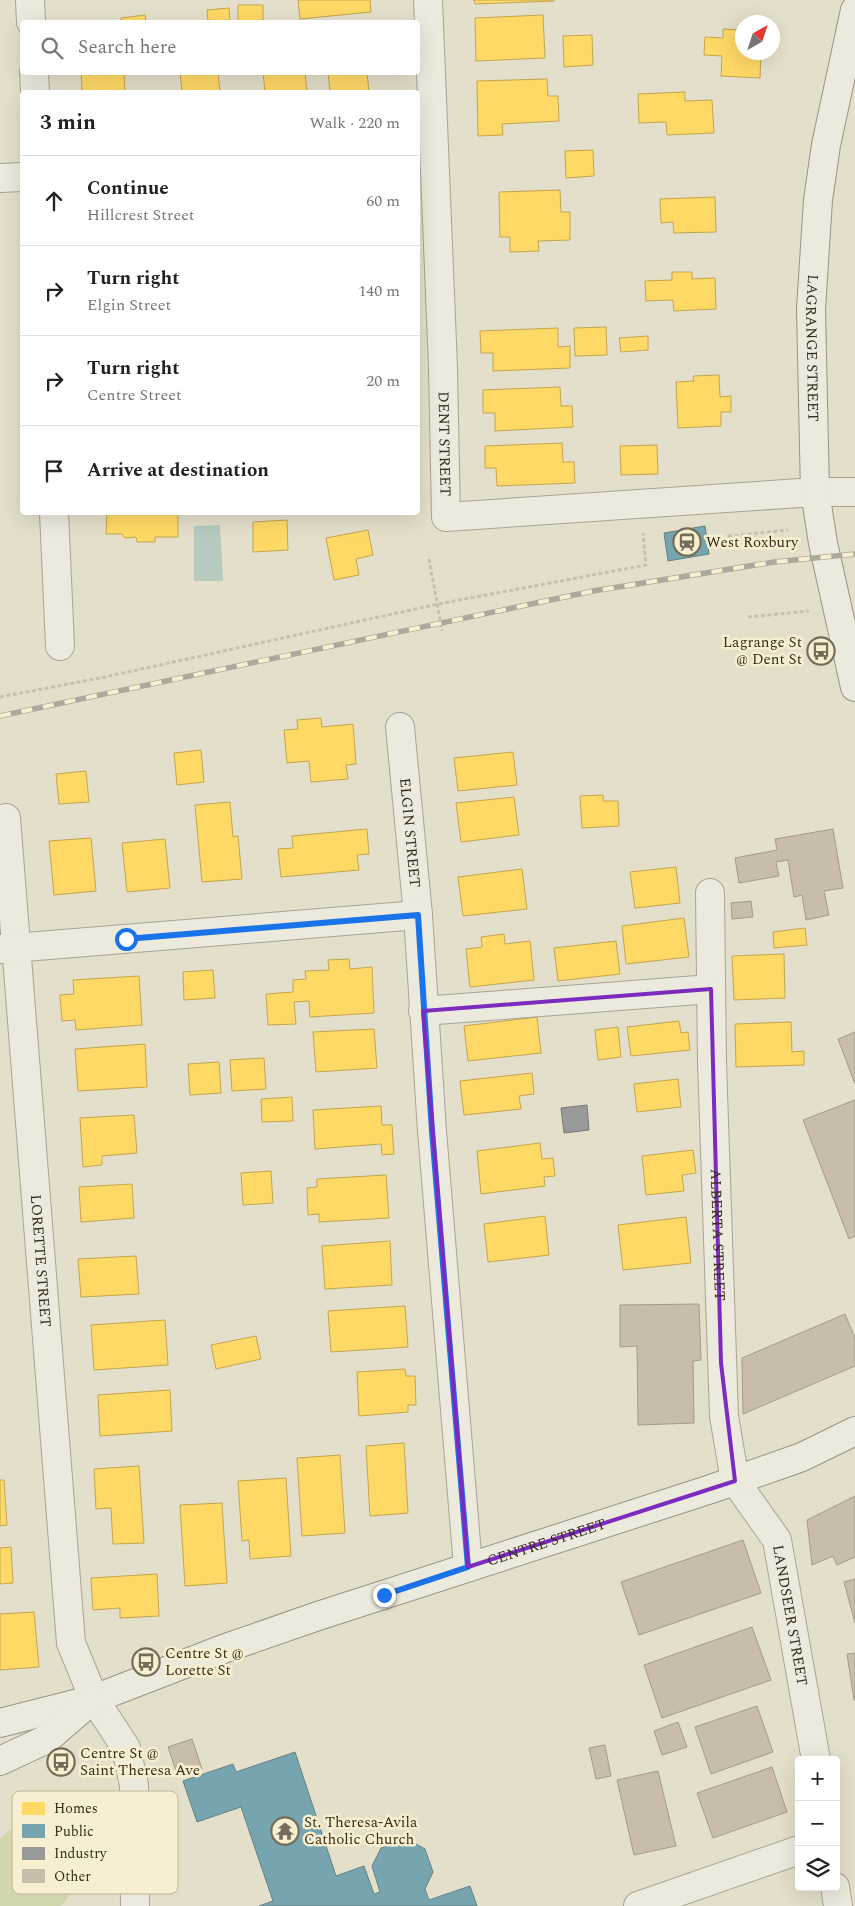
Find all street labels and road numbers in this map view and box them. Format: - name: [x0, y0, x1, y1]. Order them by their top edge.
- street label: LAGRANGE STREET: [799, 274, 825, 422]
- street label: DENT STREET: [432, 391, 457, 496]
- street label: ELGIN STREET: [393, 777, 427, 888]
- street label: ALBERTA STREET: [704, 1168, 732, 1301]
- street label: LORETTE STREET: [24, 1193, 58, 1328]
- street label: CENTRE STREET: [484, 1512, 609, 1572]
- street label: LANDSEER STREET: [767, 1543, 814, 1688]

